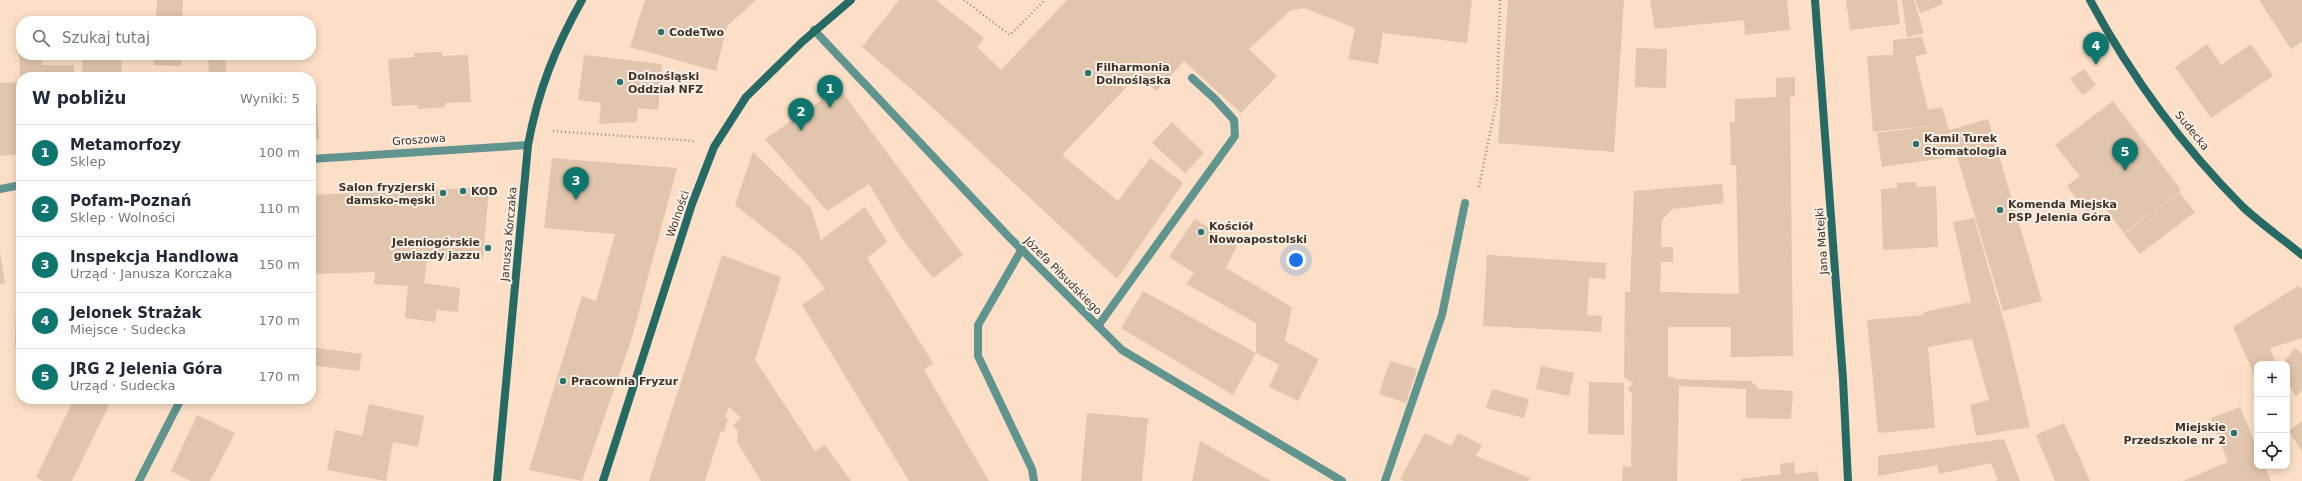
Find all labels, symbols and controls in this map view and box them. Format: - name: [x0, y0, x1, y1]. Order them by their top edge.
- search box: [16, 16, 316, 60]
- place label: CodeTwo: [669, 26, 724, 39]
- icon: search: [30, 27, 52, 49]
- marker: CodeTwo: [656, 27, 666, 37]
- text: Szukaj tutaj: [62, 29, 150, 47]
- pin: 4: [2083, 32, 2109, 65]
- place label: Filharmonia Dolnośląska: [1096, 61, 1171, 87]
- marker: Filharmonia Dolnośląska: [1083, 68, 1093, 78]
- place label: Dolnośląski Oddział NFZ: [628, 70, 703, 96]
- pin: 1: [817, 75, 843, 108]
- marker: Dolnośląski Oddział NFZ: [615, 77, 625, 87]
- text: W pobliżu: [32, 88, 126, 108]
- text: Wyniki: 5: [240, 91, 300, 106]
- pin: 2: [788, 98, 814, 131]
- street label: Sudecka: [2172, 109, 2212, 153]
- street label: Groszowa: [392, 132, 446, 148]
- place label: Kamil Turek Stomatologia: [1924, 132, 2007, 158]
- text: Metamorfozy: [70, 136, 181, 154]
- pin: 5: [2112, 138, 2138, 171]
- marker: Kamil Turek Stomatologia: [1911, 139, 1921, 149]
- text: 1: [40, 145, 50, 160]
- text: 100 m: [258, 145, 300, 160]
- text: Sklep: [70, 154, 106, 169]
- pin: 3: [563, 167, 589, 200]
- place label: Salon fryzjerski damsko-męski: [339, 181, 435, 207]
- place label: KOD: [471, 185, 498, 198]
- marker: KOD: [458, 186, 468, 196]
- street label: Janusza Korczaka: [498, 186, 520, 283]
- marker: Salon fryzjerski damsko-męski: [438, 188, 448, 198]
- street label: Wolności: [664, 189, 692, 239]
- text: Pofam-Poznań: [70, 192, 191, 210]
- place label: Komenda Miejska PSP Jelenia Góra: [2008, 198, 2117, 224]
- text: 2: [40, 201, 50, 216]
- text: 110 m: [258, 201, 300, 216]
- marker: Komenda Miejska PSP Jelenia Góra: [1995, 205, 2005, 215]
- street label: Jana Matejki: [1813, 207, 1831, 276]
- text: Sklep · Wolności: [70, 210, 175, 225]
- place label: Kościół Nowoapostolski: [1209, 220, 1307, 246]
- marker: Kościół Nowoapostolski: [1196, 227, 1206, 237]
- street label: Józefa Piłsudskiego: [1021, 234, 1105, 318]
- place label: Jeleniogórskie gwiazdy jazzu: [391, 236, 480, 262]
- marker: Jeleniogórskie gwiazdy jazzu: [483, 243, 493, 253]
- text: Inspekcja Handlowa: [70, 248, 239, 266]
- your location: [1286, 250, 1306, 270]
- text: 3: [40, 257, 50, 272]
- text: 150 m: [258, 257, 300, 272]
- text: Urząd · Janusza Korczaka: [70, 266, 232, 281]
- text: Jelonek Strażak: [70, 304, 202, 322]
- text: 4: [40, 313, 50, 328]
- text: 170 m: [258, 313, 300, 328]
- text: Miejsce · Sudecka: [70, 322, 186, 337]
- text: JRG 2 Jelenia Góra: [70, 360, 223, 378]
- map controls: [2254, 361, 2290, 469]
- button: +: [2254, 361, 2290, 397]
- text: 5: [40, 369, 50, 384]
- text: 170 m: [258, 369, 300, 384]
- place label: Pracownia Fryzur: [571, 375, 679, 388]
- marker: Pracownia Fryzur: [558, 376, 568, 386]
- text: Urząd · Sudecka: [70, 378, 175, 393]
- button: −: [2254, 397, 2290, 433]
- place label: Miejskie Przedszkole nr 2: [2123, 421, 2226, 447]
- marker: Miejskie Przedszkole nr 2: [2229, 428, 2239, 438]
- button: locate: [2254, 433, 2290, 469]

